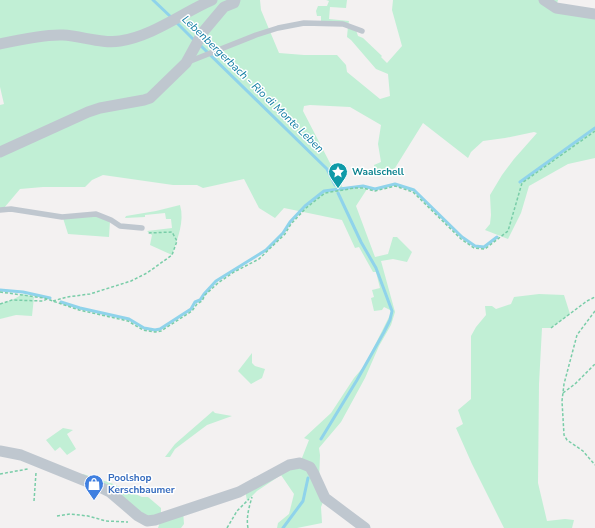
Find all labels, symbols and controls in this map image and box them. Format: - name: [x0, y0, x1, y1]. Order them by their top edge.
- water label: Lebenbergerbach - Rio di Monte Leben: [179, 12, 327, 156]
- place icon: Waalschell: [327, 161, 349, 189]
- place label: Waalschell: [352, 165, 405, 179]
- place label: Poolshop Kerschbaumer: [108, 471, 175, 497]
- shop icon: Poolshop Kerschbaumer: [83, 473, 105, 501]

